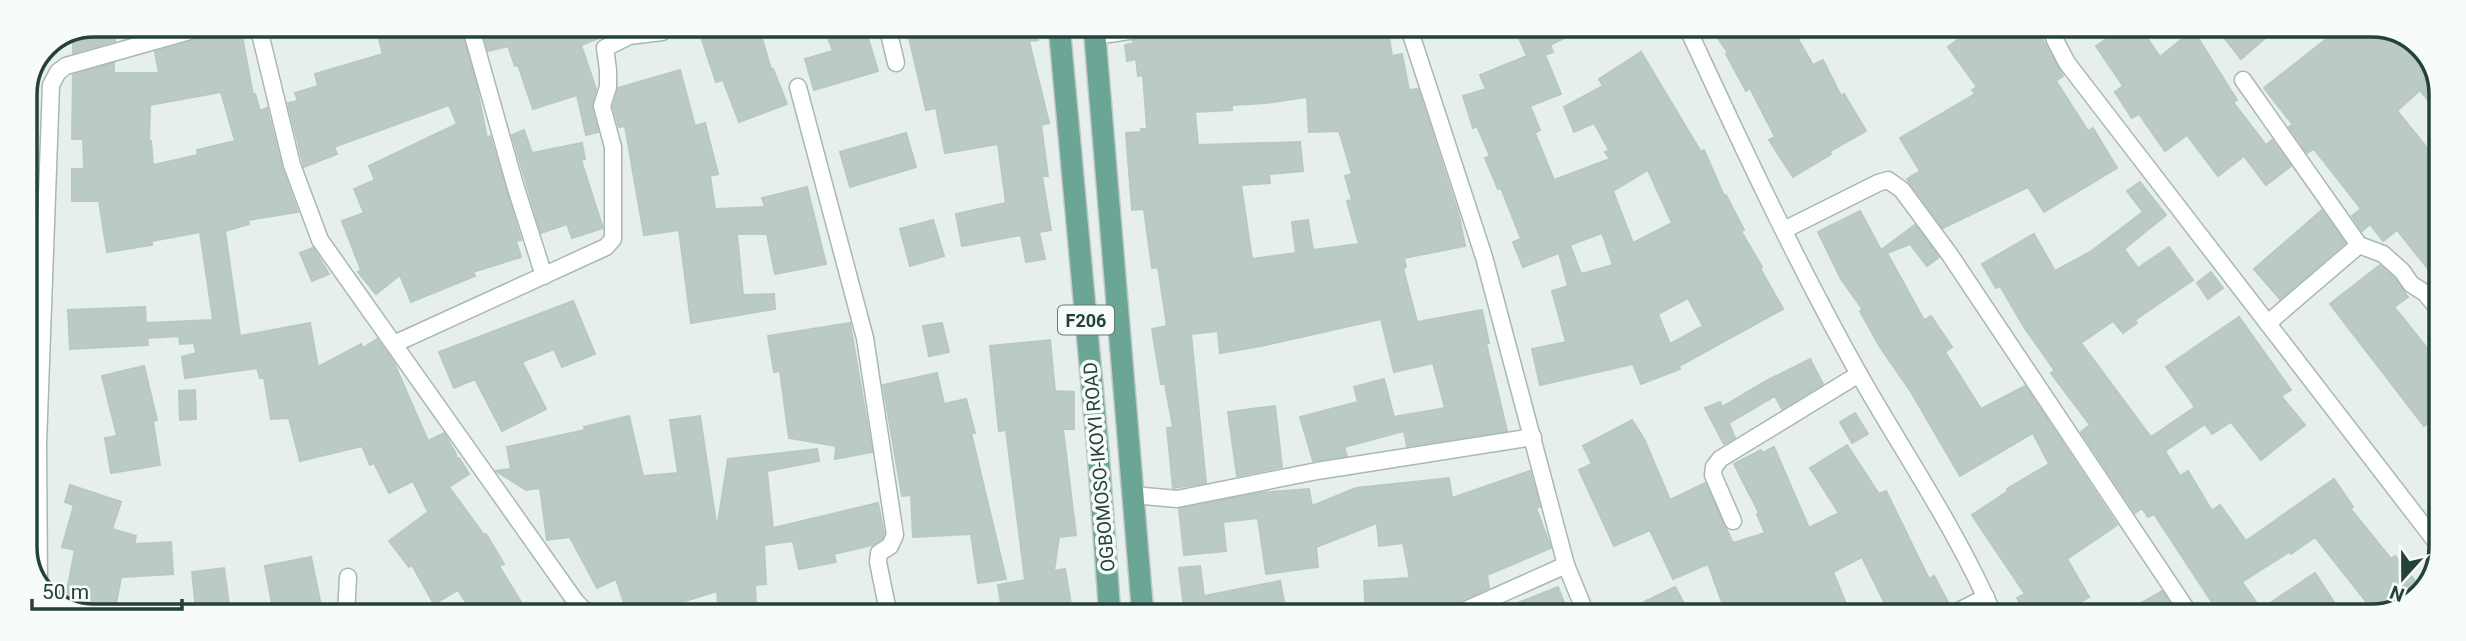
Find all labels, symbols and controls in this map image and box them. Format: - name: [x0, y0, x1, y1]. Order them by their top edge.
- road number: F206: [1058, 306, 1114, 334]
- street label: OGBOMOSO-IKOYI ROAD: [1078, 361, 1120, 573]
- north arrow: [2368, 543, 2438, 613]
- scale bar: [32, 568, 182, 612]
- text: 50 m: [42, 580, 89, 604]
- text: N: [2387, 580, 2407, 607]

